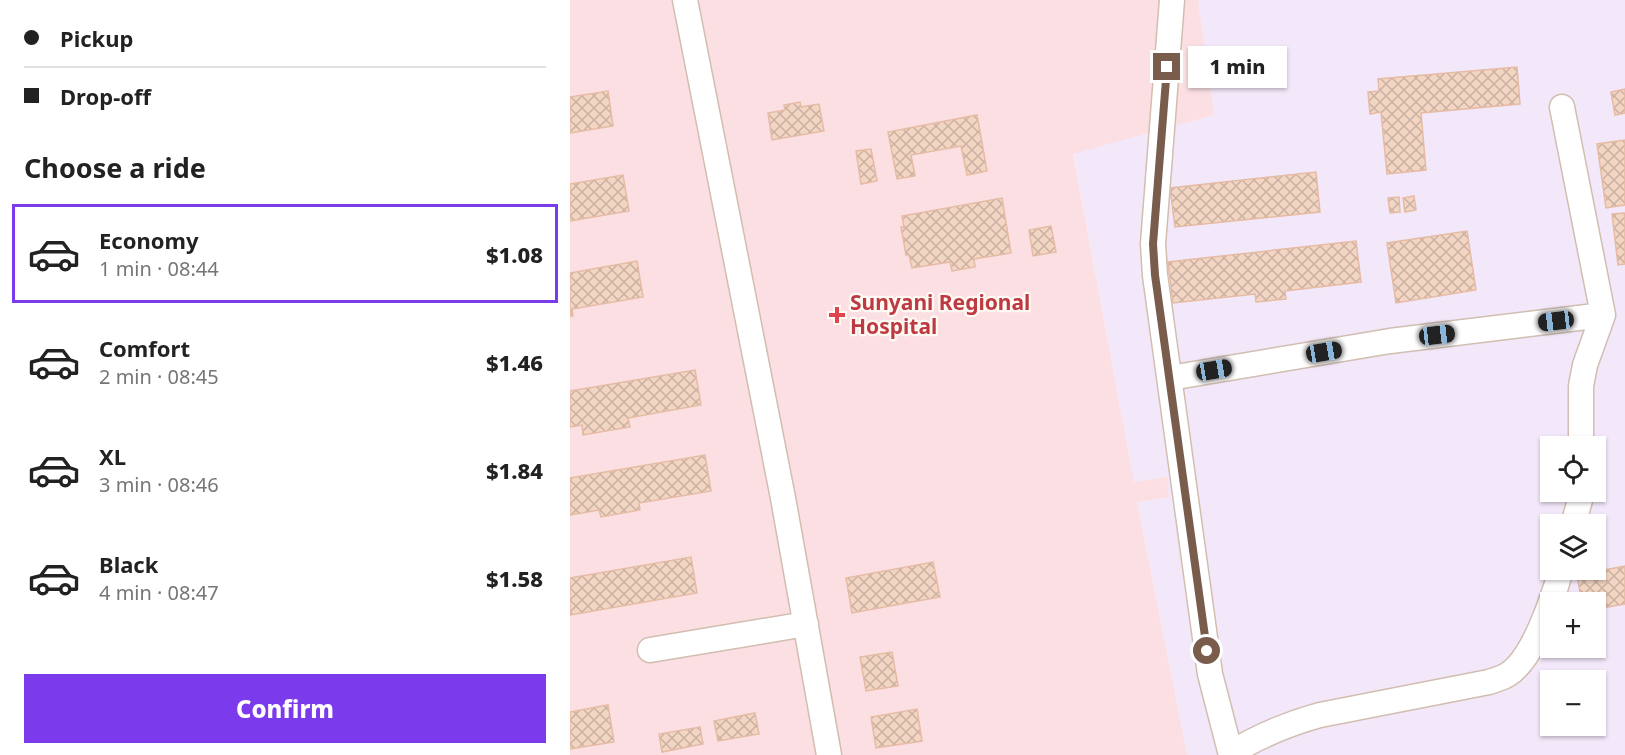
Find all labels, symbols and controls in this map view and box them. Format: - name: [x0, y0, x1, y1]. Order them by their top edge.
- text: Pickup: [60, 23, 133, 53]
- callout: 1 min: [1188, 46, 1287, 88]
- route end: [1153, 53, 1180, 80]
- text: 1 min: [1210, 53, 1265, 80]
- text: Drop-off: [60, 81, 151, 111]
- text: Choose a ride: [24, 149, 206, 186]
- text: Economy: [99, 225, 198, 255]
- icon: car: [27, 227, 81, 281]
- text: $1.08: [486, 239, 543, 269]
- text: 1 min · 08:44: [99, 255, 219, 282]
- place label: Sunyani Regional Hospital: [850, 288, 1030, 340]
- marker: Sunyani Regional Hospital: [828, 306, 846, 324]
- car: [1537, 310, 1575, 332]
- car: [1418, 324, 1456, 346]
- text: Comfort: [99, 333, 190, 363]
- icon: car: [27, 335, 81, 389]
- car: [1305, 340, 1343, 364]
- text: $1.46: [486, 347, 543, 377]
- car: [1195, 358, 1233, 382]
- text: 2 min · 08:45: [99, 363, 219, 390]
- map controls: [1540, 436, 1606, 736]
- button: locate: [1540, 436, 1606, 502]
- text: XL: [99, 441, 126, 471]
- icon: car: [27, 443, 81, 497]
- text: $1.84: [486, 455, 543, 485]
- text: 3 min · 08:46: [99, 471, 219, 498]
- button: layers: [1540, 514, 1606, 580]
- text: Black: [99, 549, 158, 579]
- icon: car: [27, 551, 81, 605]
- text: $1.58: [486, 563, 543, 593]
- text: 4 min · 08:47: [99, 579, 219, 606]
- button: +: [1540, 592, 1606, 658]
- route start: [1193, 637, 1220, 664]
- button: −: [1540, 670, 1606, 736]
- button: Confirm: [24, 674, 546, 743]

